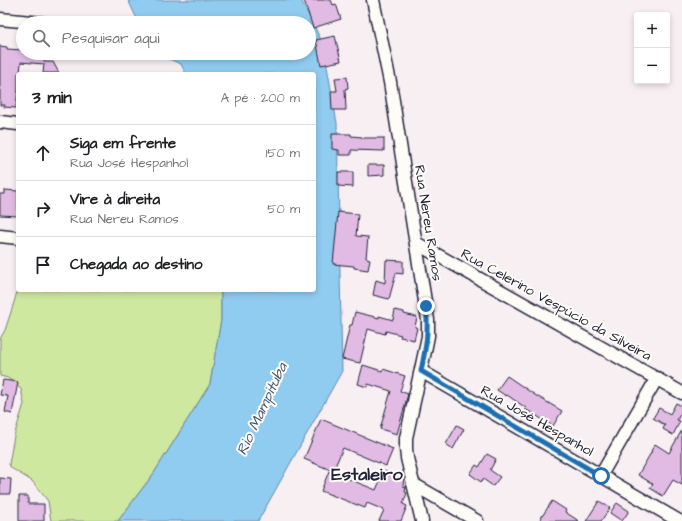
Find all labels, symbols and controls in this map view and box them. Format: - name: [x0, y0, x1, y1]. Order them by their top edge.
- map controls: [634, 12, 670, 84]
- button: +: [634, 12, 670, 48]
- search box: [16, 16, 316, 60]
- icon: search: [30, 27, 52, 49]
- text: Pesquisar aqui: [62, 28, 159, 49]
- button: −: [634, 48, 670, 84]
- text: 3 min: [32, 86, 72, 110]
- text: A pé · 200 m: [221, 89, 300, 107]
- text: Siga em frente: [70, 133, 176, 154]
- icon: ahead: [32, 142, 54, 164]
- text: 150 m: [266, 144, 300, 162]
- text: Rua José Hespanhol: [70, 154, 188, 172]
- street label: Rua Nereu Ramos: [409, 164, 447, 282]
- text: Vire à direita: [70, 189, 160, 210]
- icon: right: [32, 198, 54, 220]
- text: 50 m: [267, 200, 300, 218]
- text: Rua Nereu Ramos: [70, 210, 179, 228]
- street label: Rua Celerino Vespúcio da Silveira: [457, 244, 655, 366]
- icon: arrive: [32, 254, 54, 276]
- text: Chegada ao destino: [70, 254, 203, 275]
- route end: [417, 297, 435, 315]
- water label: Rio Mampituba: [231, 358, 293, 459]
- street label: Rua José Hespanhol: [477, 381, 597, 461]
- district label: Estaleiro: [331, 462, 404, 487]
- route start: [592, 467, 610, 485]

